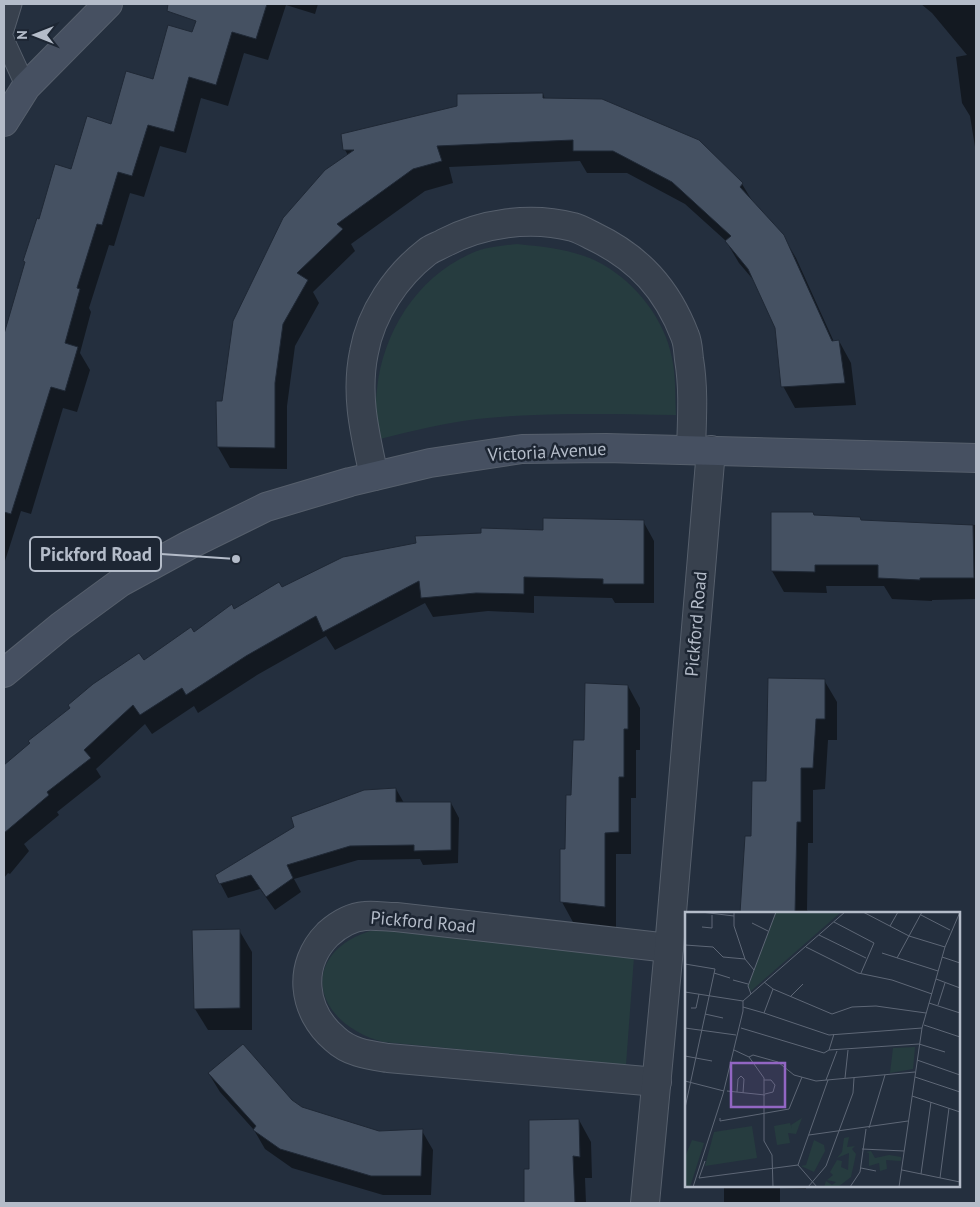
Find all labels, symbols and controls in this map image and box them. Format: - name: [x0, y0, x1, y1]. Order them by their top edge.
- north arrow: [10, 10, 60, 60]
- text: N: [13, 30, 31, 40]
- street label: Victoria Avenue: [486, 437, 607, 466]
- callout: Pickford Road: [30, 537, 161, 571]
- text: Pickford Road: [40, 542, 152, 566]
- street label: Pickford Road: [679, 570, 712, 678]
- street label: Pickford Road: [369, 905, 477, 938]
- inset map: [685, 912, 960, 1187]

